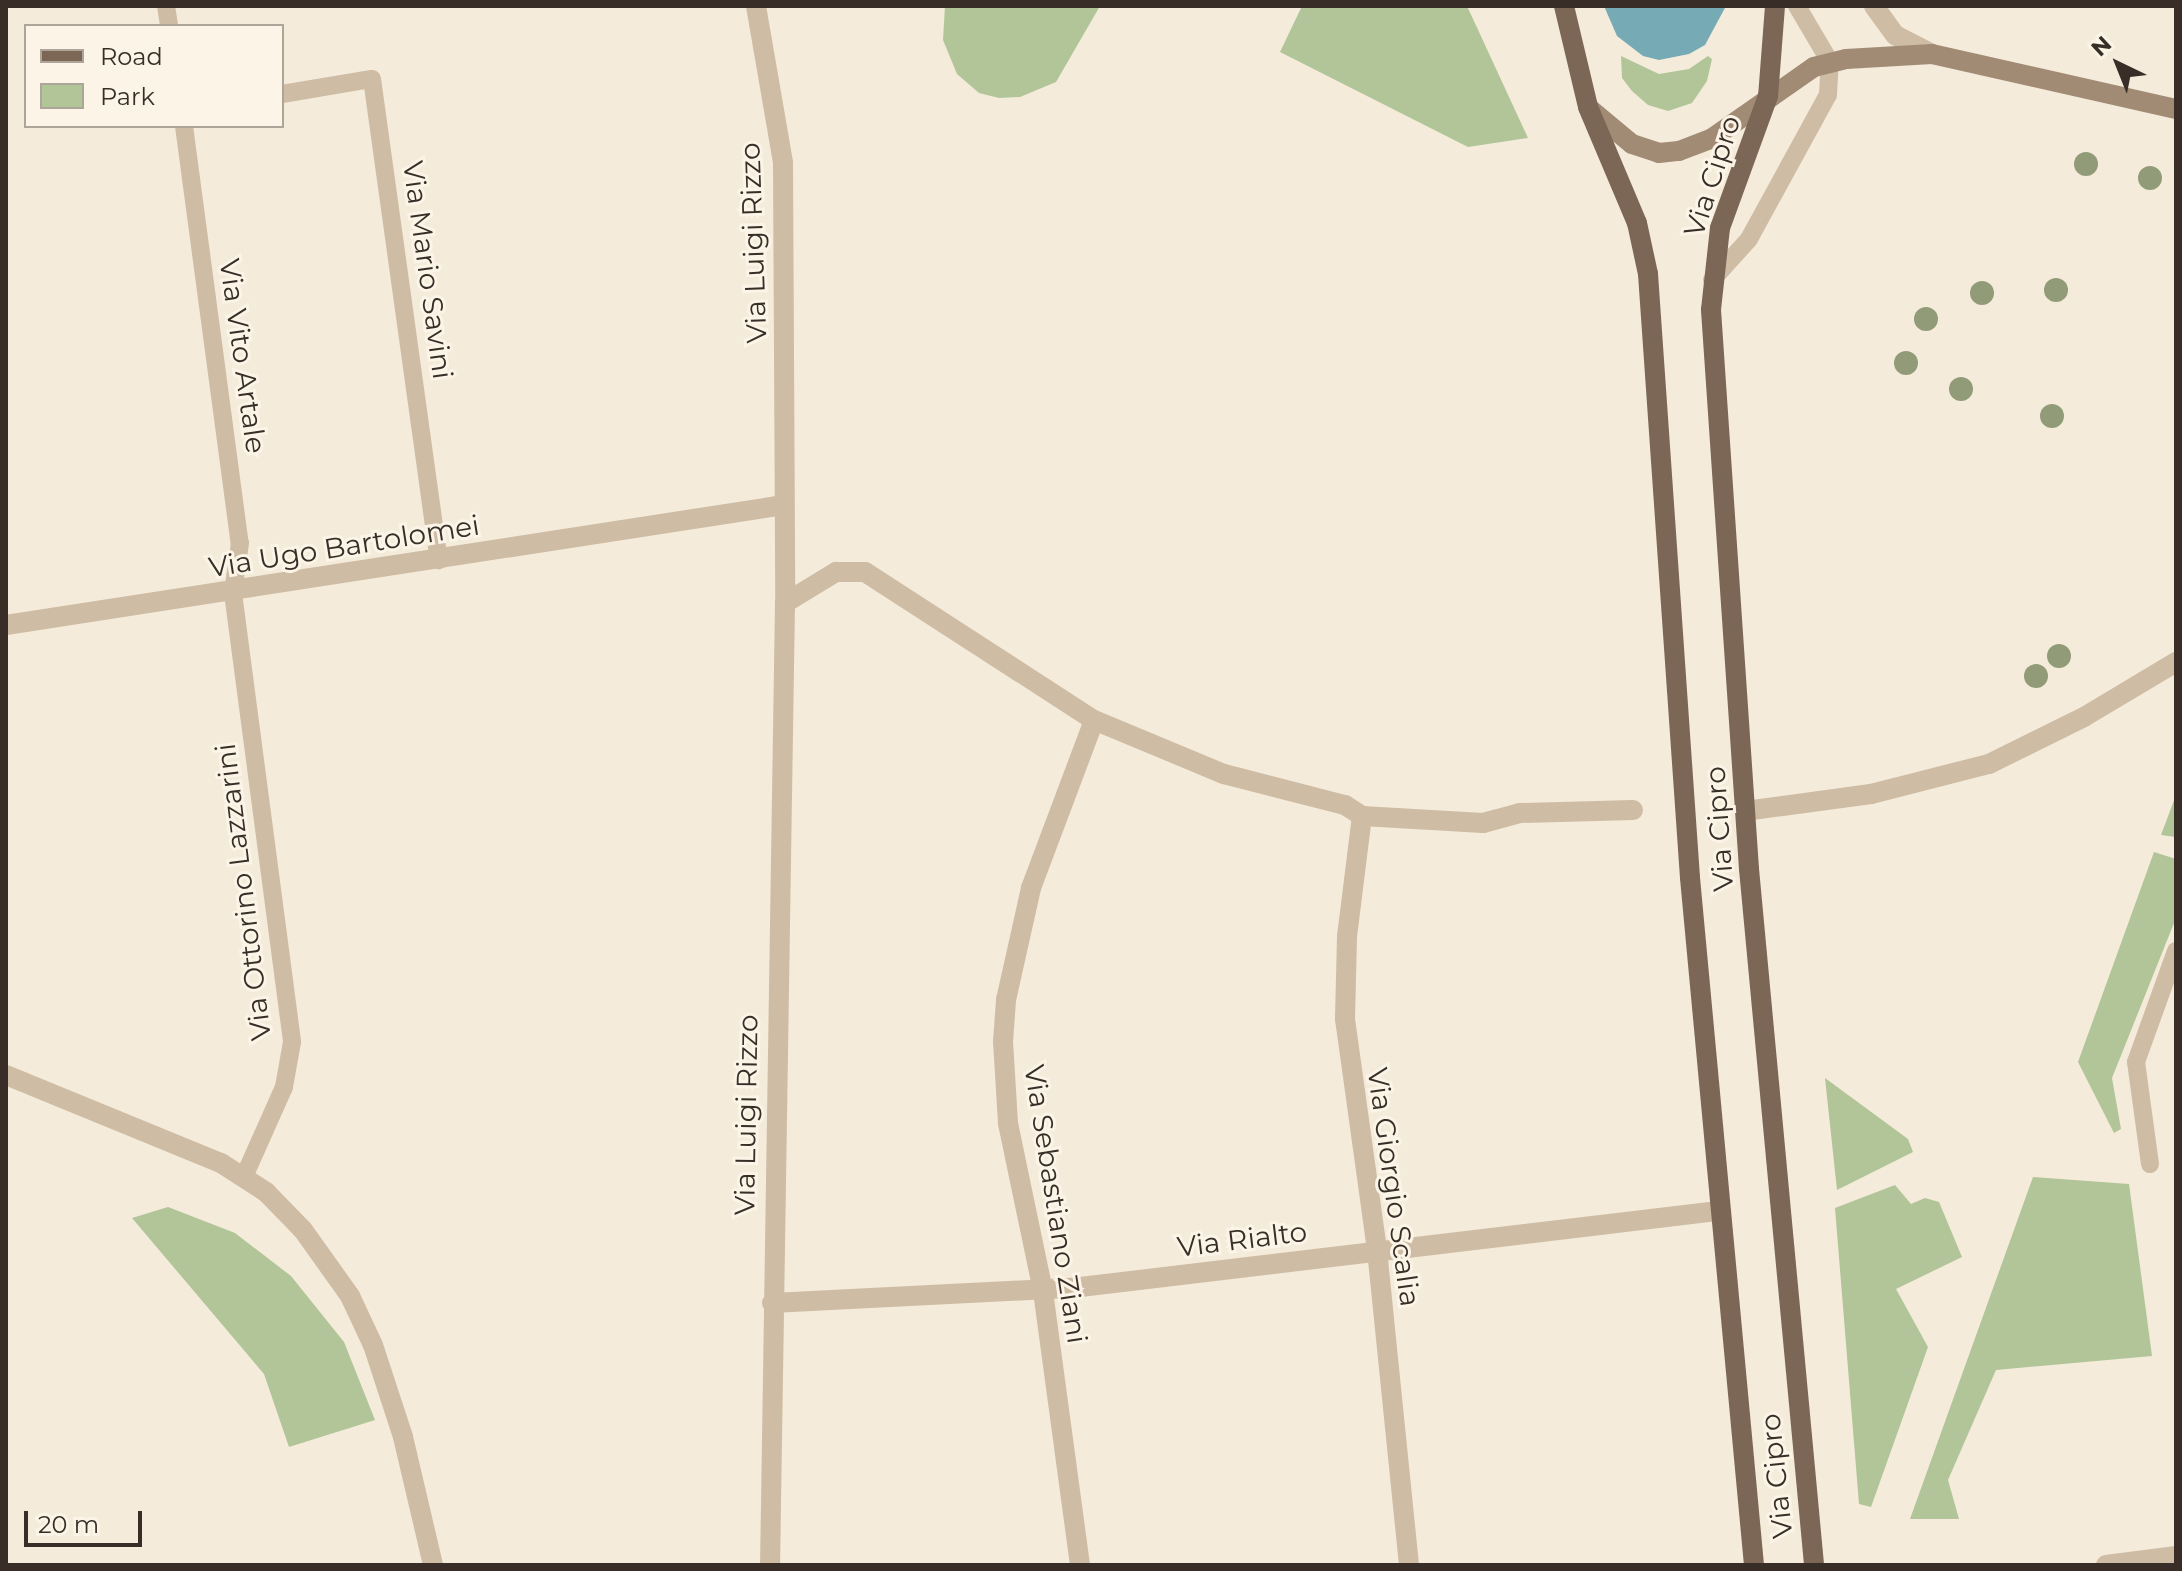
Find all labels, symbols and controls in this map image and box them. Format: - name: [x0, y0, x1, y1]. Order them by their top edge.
- legend: [24, 24, 284, 128]
- north arrow: [2078, 24, 2158, 104]
- text: N: [2086, 30, 2117, 62]
- text: Road: [100, 42, 163, 71]
- text: Park: [100, 82, 155, 111]
- street label: Via Cipro: [1677, 111, 1747, 241]
- street label: Via Luigi Rizzo: [733, 142, 773, 344]
- street label: Via Mario Savini: [396, 159, 460, 381]
- street label: Via Vito Artale: [213, 257, 273, 455]
- street label: Via Ugo Bartolomei: [206, 508, 482, 584]
- street label: Via Ottorino Lazzarini: [208, 742, 278, 1042]
- street label: Via Cipro: [1698, 765, 1740, 893]
- street label: Via Luigi Rizzo: [727, 1014, 765, 1216]
- street label: Via Sebastiano Ziani: [1017, 1062, 1095, 1346]
- street label: Via Giorgio Scalia: [1361, 1065, 1427, 1309]
- street label: Via Rialto: [1175, 1214, 1309, 1264]
- street label: Via Cipro: [1753, 1412, 1799, 1540]
- scale bar: [28, 1495, 146, 1545]
- text: 20 m: [38, 1510, 99, 1539]

